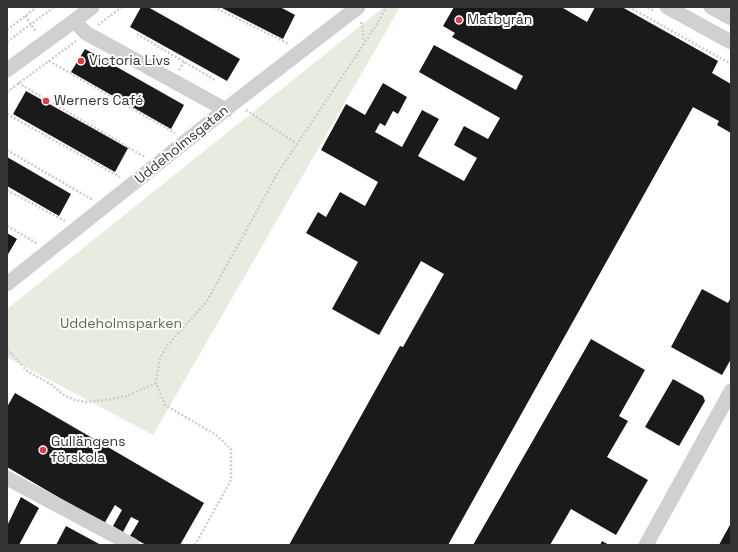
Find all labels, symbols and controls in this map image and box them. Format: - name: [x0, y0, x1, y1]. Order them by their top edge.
- place label: Matbyrån: [467, 12, 532, 28]
- marker: Matbyrån: [454, 15, 464, 25]
- place label: Victoria Livs: [89, 53, 170, 69]
- marker: Victoria Livs: [76, 56, 86, 66]
- place label: Werners Café: [54, 93, 143, 109]
- marker: Werners Café: [41, 96, 51, 106]
- street label: Uddeholmsgatan: [132, 102, 232, 188]
- park label: Uddeholmsparken: [60, 316, 182, 332]
- place label: Gullängens förskola: [51, 434, 126, 466]
- marker: Gullängens förskola: [38, 445, 48, 455]

